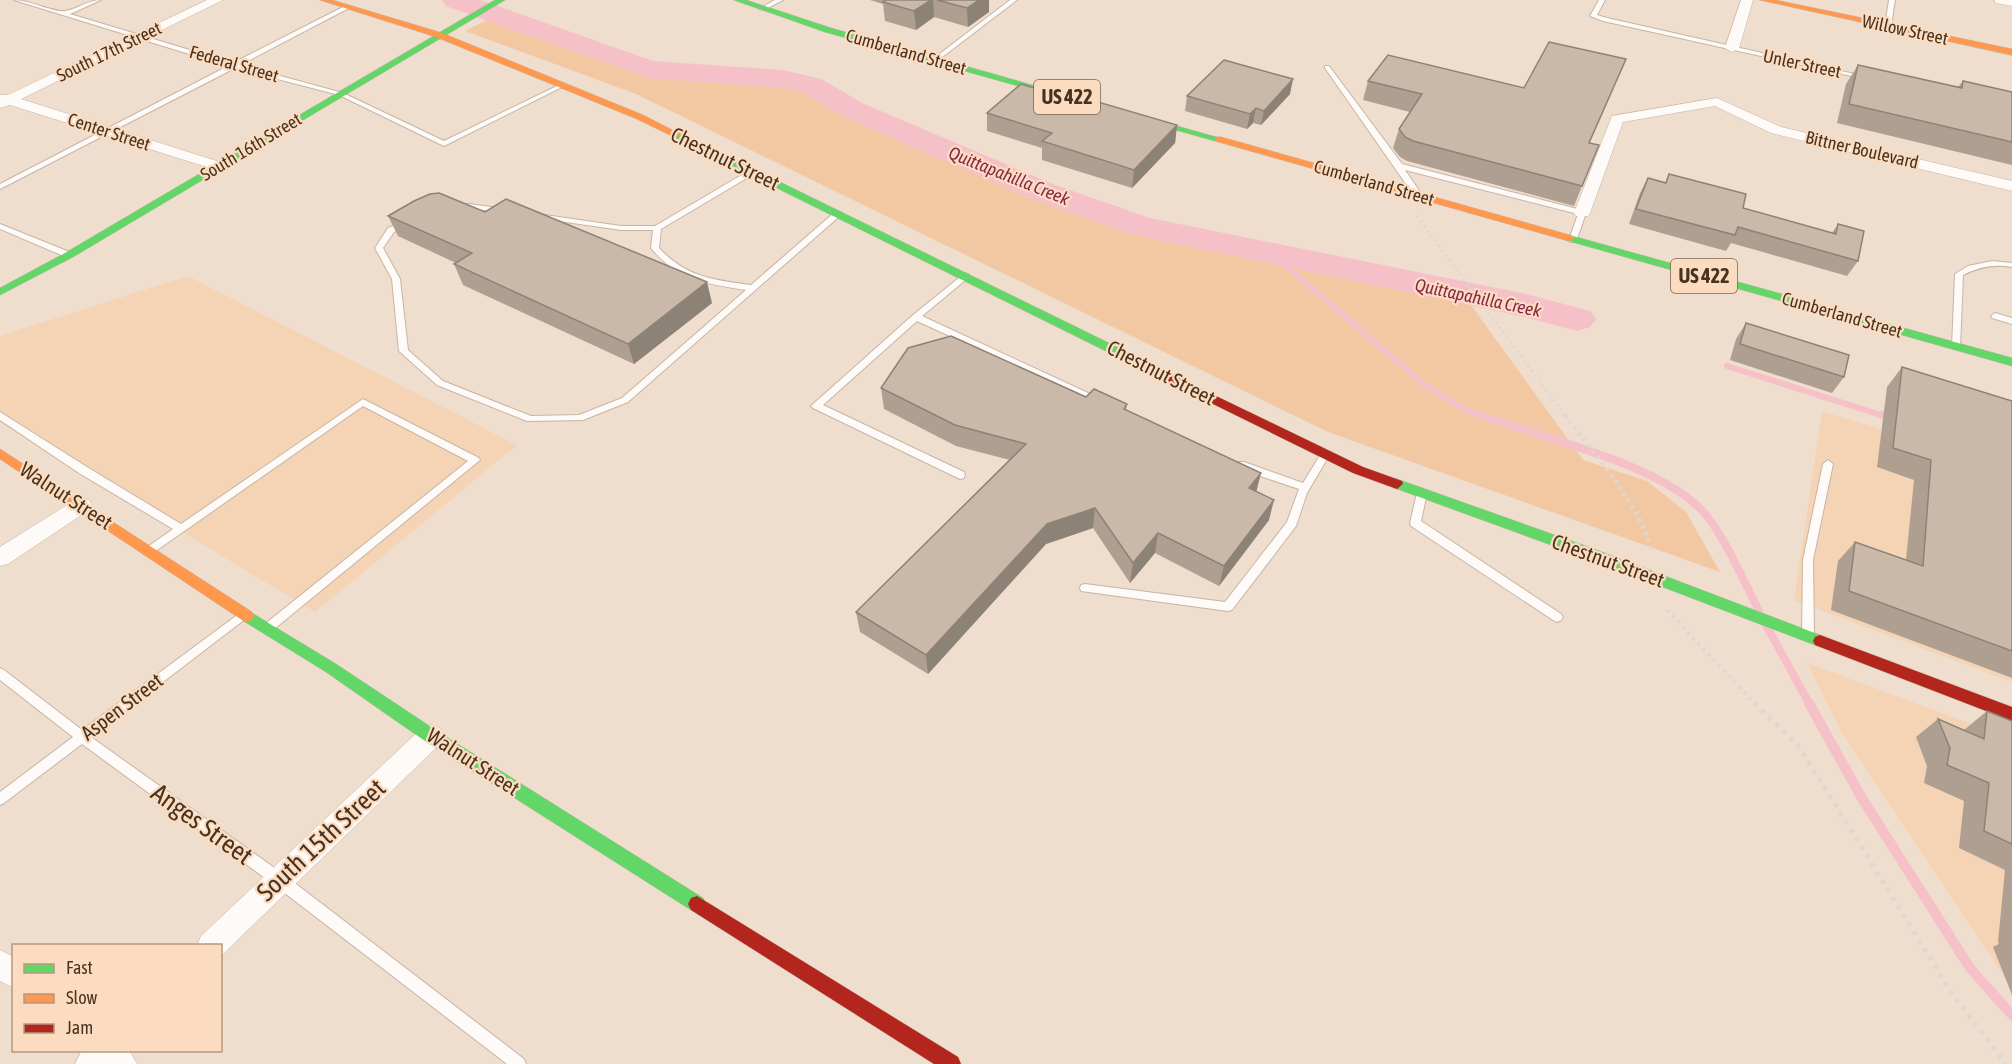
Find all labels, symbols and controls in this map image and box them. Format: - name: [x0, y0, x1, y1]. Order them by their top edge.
- street label: Willow Street: [1860, 10, 1950, 49]
- street label: South 17th Street: [53, 17, 165, 86]
- street label: Cumberland Street: [844, 24, 969, 79]
- street label: Federal Street: [187, 41, 281, 86]
- street label: Unler Street: [1761, 45, 1843, 82]
- road number: US 422: [1034, 80, 1100, 114]
- street label: Center Street: [65, 108, 153, 155]
- street label: South 16th Street: [197, 108, 305, 185]
- street label: Chestnut Street: [667, 121, 784, 195]
- street label: Bittner Boulevard: [1804, 126, 1921, 173]
- water label: Quittapahilla Creek: [946, 142, 1074, 210]
- street label: Cumberland Street: [1312, 155, 1437, 210]
- road number: US 422: [1671, 259, 1737, 293]
- water label: Quittapahilla Creek: [1413, 274, 1544, 321]
- street label: Cumberland Street: [1780, 287, 1905, 342]
- street label: Chestnut Street: [1103, 335, 1219, 410]
- street label: Walnut Street: [16, 456, 117, 534]
- street label: Chestnut Street: [1549, 529, 1668, 592]
- street label: Aspen Street: [76, 668, 167, 745]
- street label: Walnut Street: [423, 722, 524, 800]
- street label: South 15th Street: [251, 773, 391, 907]
- street label: Anges Street: [146, 777, 258, 871]
- legend: [12, 944, 222, 1052]
- text: Fast: [66, 957, 93, 978]
- text: Slow: [66, 987, 97, 1008]
- text: Jam: [66, 1017, 93, 1038]

